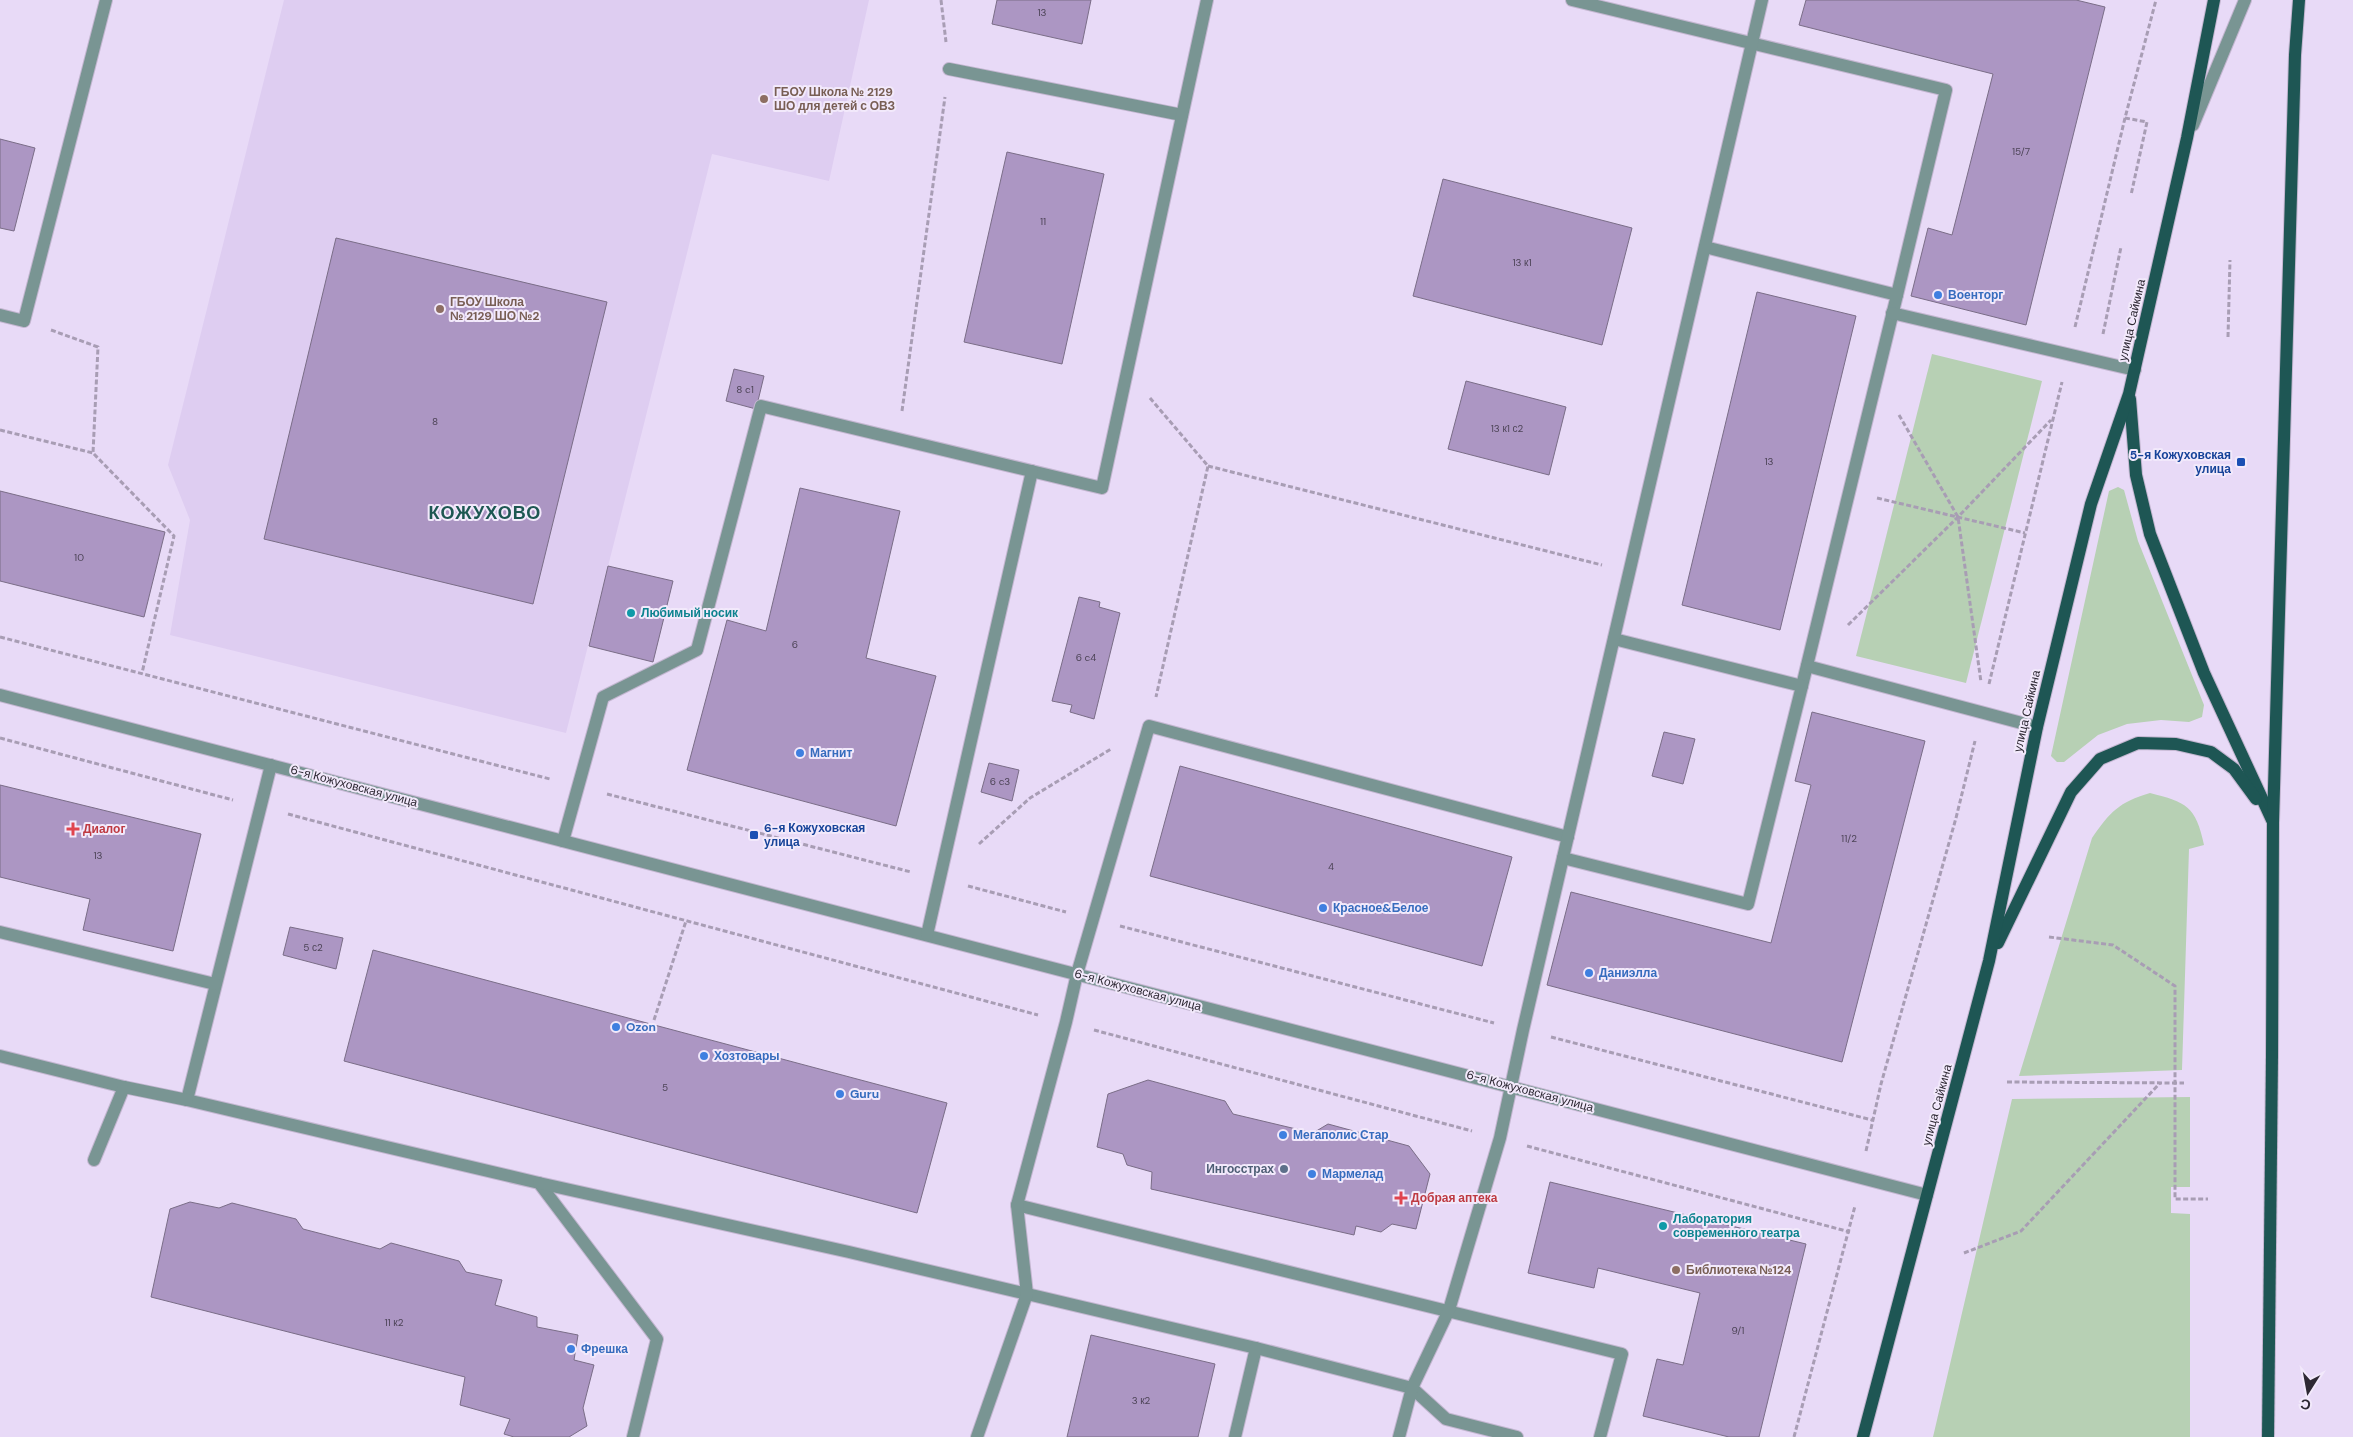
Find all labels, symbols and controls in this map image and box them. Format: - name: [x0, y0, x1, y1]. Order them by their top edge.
- house number: 13: [1037, 6, 1047, 19]
- place label: ГБОУ Школа № 2129 ШО для детей с ОВЗ: [774, 84, 895, 114]
- marker: ГБОУ Школа № 2129 ШО для детей с ОВЗ: [758, 93, 770, 105]
- house number: 15/7: [2012, 145, 2030, 158]
- house number: 11: [1040, 215, 1046, 228]
- house number: 13 к1: [1512, 256, 1532, 269]
- street label: улица Сайкина: [2115, 277, 2149, 363]
- place label: Военторг: [1948, 287, 2003, 303]
- marker: Военторг: [1932, 289, 1944, 301]
- place label: ГБОУ Школа № 2129 ШО №2: [450, 294, 539, 324]
- marker: ГБОУ Школа № 2129 ШО №2: [434, 303, 446, 315]
- house number: 8 c1: [736, 383, 754, 396]
- house number: 8: [432, 415, 438, 428]
- house number: 13 к1 с2: [1491, 422, 1524, 435]
- place label: 5-я Кожуховская улица: [2130, 447, 2231, 477]
- house number: 13: [1764, 455, 1774, 468]
- marker: 5-я Кожуховская улица: [2235, 456, 2247, 468]
- district label: КОЖУХОВО: [429, 501, 541, 525]
- house number: 10: [74, 551, 84, 564]
- place label: Любимый носик: [641, 605, 739, 621]
- marker: Любимый носик: [625, 607, 637, 619]
- house number: 6: [792, 638, 798, 651]
- house number: 6 c4: [1076, 651, 1096, 664]
- street label: улица Сайкина: [2010, 668, 2044, 754]
- place label: Магнит: [810, 745, 852, 761]
- marker: Магнит: [794, 747, 806, 759]
- street label: 6-я Кожуховская улица: [289, 761, 420, 811]
- house number: 6 c3: [990, 775, 1010, 788]
- place label: 6-я Кожуховская улица: [764, 820, 865, 850]
- place label: Диалог: [83, 821, 125, 837]
- marker: Диалог: [67, 823, 79, 835]
- marker: 6-я Кожуховская улица: [748, 829, 760, 841]
- house number: 11/2: [1841, 832, 1857, 845]
- house number: 13: [93, 849, 103, 862]
- house number: 4: [1328, 860, 1334, 873]
- place label: Красное&Белое: [1333, 900, 1429, 916]
- marker: Красное&Белое: [1317, 902, 1329, 914]
- house number: 5 с2: [303, 941, 323, 954]
- street label: 6-я Кожуховская улица: [1073, 965, 1204, 1015]
- place label: Даниэлла: [1599, 965, 1657, 981]
- marker: Даниэлла: [1583, 967, 1595, 979]
- place label: Ozon: [626, 1019, 656, 1035]
- marker: Ozon: [610, 1021, 622, 1033]
- place label: Хозтовары: [714, 1048, 780, 1064]
- marker: Хозтовары: [698, 1050, 710, 1062]
- street label: улица Сайкина: [1918, 1062, 1956, 1147]
- street label: 6-я Кожуховская улица: [1465, 1066, 1596, 1116]
- house number: 5: [662, 1081, 668, 1094]
- place label: Guru: [850, 1086, 879, 1102]
- marker: Guru: [834, 1088, 846, 1100]
- place label: Мегаполис Стар: [1293, 1127, 1389, 1143]
- marker: Мегаполис Стар: [1277, 1129, 1289, 1141]
- place label: Ингосстрах: [1206, 1161, 1274, 1177]
- marker: Ингосстрах: [1278, 1163, 1290, 1175]
- place label: Мармелад: [1322, 1166, 1384, 1182]
- marker: Мармелад: [1306, 1168, 1318, 1180]
- place label: Добрая аптека: [1411, 1190, 1498, 1206]
- marker: Добрая аптека: [1395, 1192, 1407, 1204]
- place label: Лаборатория современного театра: [1673, 1211, 1800, 1241]
- marker: Лаборатория современного театра: [1657, 1220, 1669, 1232]
- place label: Библиотека №124: [1686, 1262, 1792, 1278]
- marker: Библиотека №124: [1670, 1264, 1682, 1276]
- house number: 11 к2: [384, 1316, 404, 1329]
- house number: 9/1: [1732, 1324, 1744, 1337]
- place label: Фрешка: [581, 1341, 628, 1357]
- marker: Фрешка: [565, 1343, 577, 1355]
- north arrow: [2283, 1367, 2333, 1417]
- house number: 3 к2: [1132, 1394, 1151, 1407]
- text: С: [2299, 1395, 2312, 1415]

